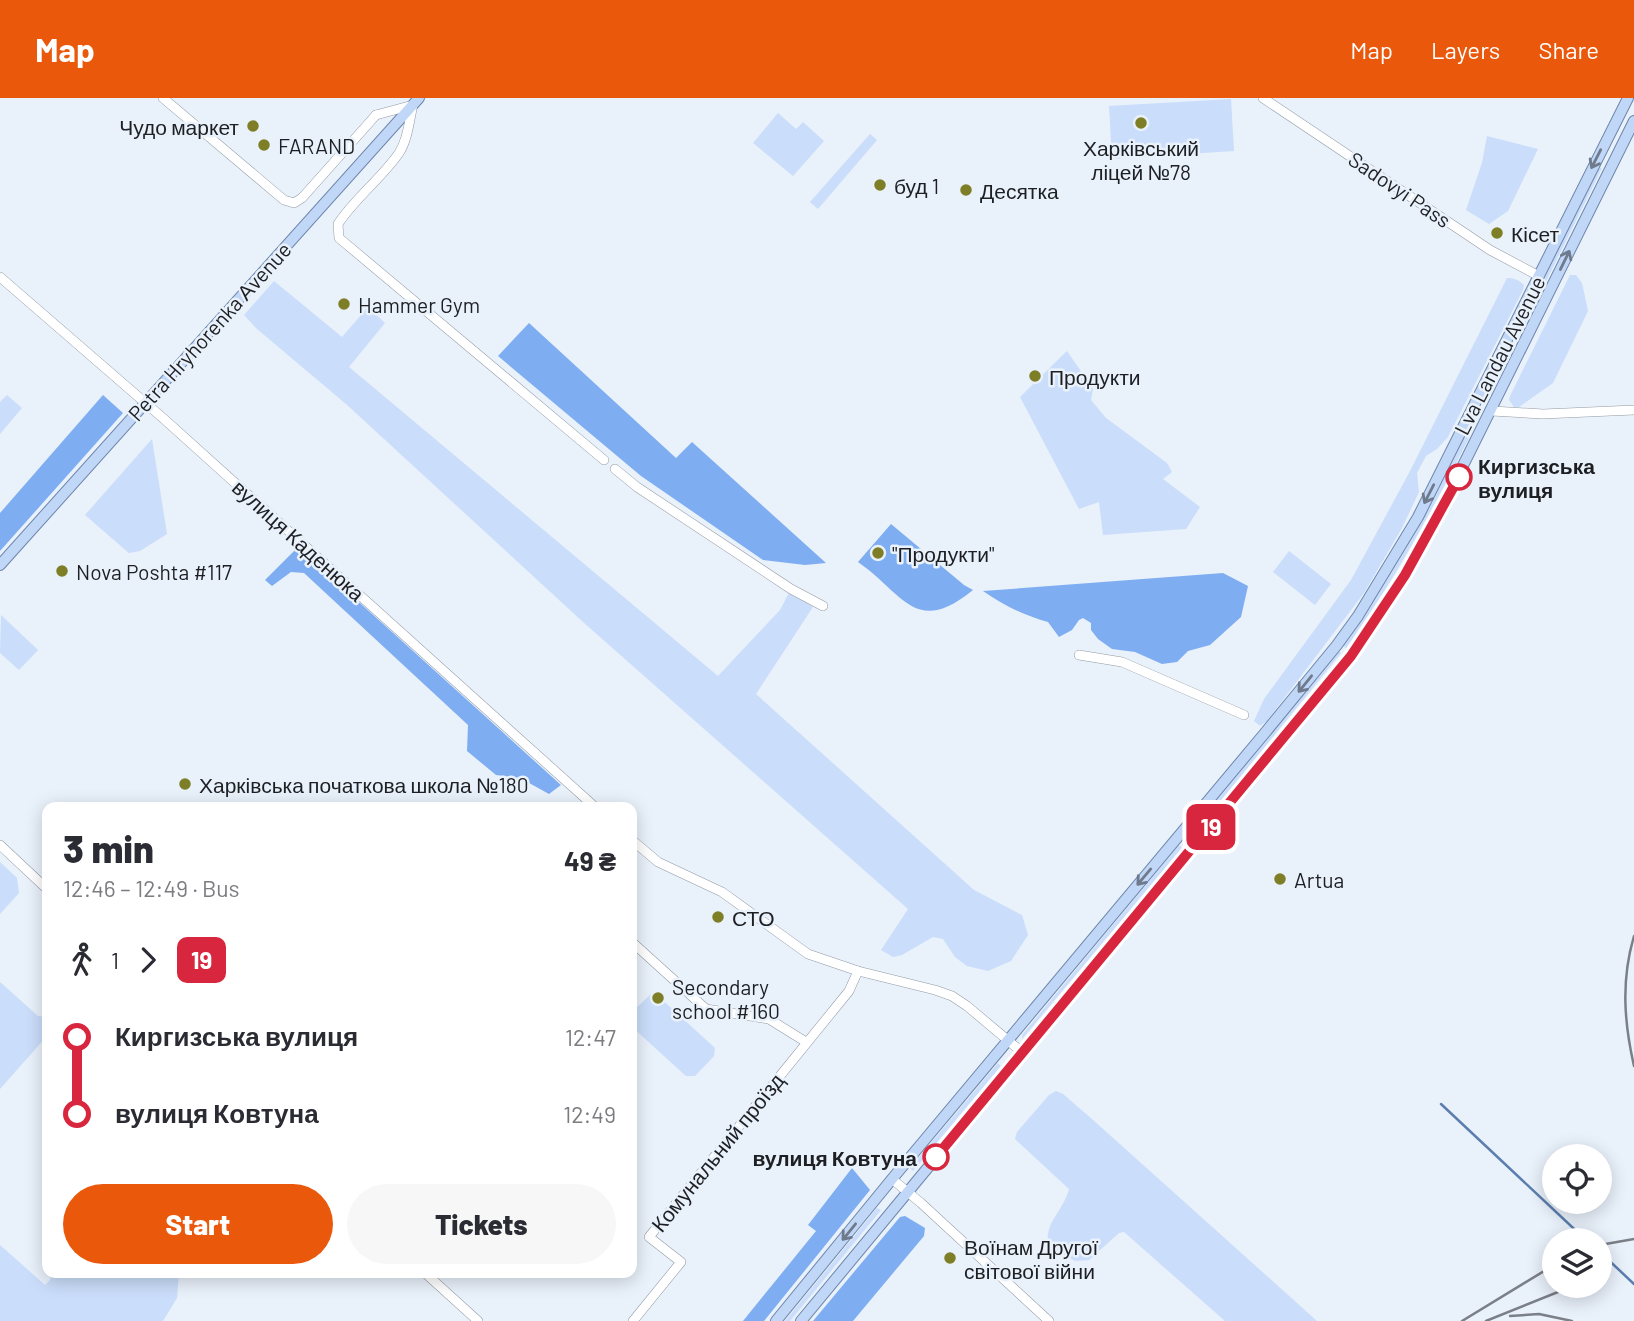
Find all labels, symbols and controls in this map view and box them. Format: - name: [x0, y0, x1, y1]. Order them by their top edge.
- text: Map: [35, 29, 95, 69]
- text: Map: [1350, 35, 1393, 64]
- text: Layers: [1431, 35, 1500, 64]
- text: Share: [1538, 35, 1599, 64]
- place label: Чудо маркет: [119, 114, 239, 139]
- marker: Харківський ліцей №78: [1133, 115, 1149, 131]
- marker: Чудо маркет: [245, 118, 261, 134]
- place label: FARAND: [278, 133, 355, 158]
- place label: Харківський ліцей №78: [1083, 135, 1199, 184]
- marker: FARAND: [256, 137, 272, 153]
- street label: Sadovyi Pass: [1344, 146, 1456, 232]
- one-way arrow: [1589, 148, 1603, 168]
- place label: буд 1: [894, 173, 939, 198]
- marker: буд 1: [872, 177, 888, 193]
- place label: Десятка: [980, 178, 1059, 203]
- marker: Десятка: [958, 182, 974, 198]
- place label: Кісет: [1511, 221, 1559, 246]
- marker: Кісет: [1489, 225, 1505, 241]
- street label: Petra Hryhorenka Аvenue: [122, 237, 296, 425]
- one-way arrow: [1558, 250, 1572, 271]
- street label: Lva Landau Avenue: [1448, 272, 1550, 438]
- place label: Hammer Gym: [358, 292, 480, 317]
- marker: Hammer Gym: [336, 296, 352, 312]
- place label: Продукти: [1049, 364, 1141, 389]
- marker: Продукти: [1027, 368, 1043, 384]
- place label: Киргизська вулиця: [1478, 453, 1595, 502]
- marker: Киргизська вулиця: [1446, 464, 1472, 490]
- street label: вулиця Каденюка: [228, 474, 370, 606]
- one-way arrow: [1422, 483, 1436, 504]
- place label: "Продукти": [892, 541, 995, 566]
- marker: "Продукти": [870, 545, 886, 561]
- place label: Nova Poshta #117: [76, 559, 232, 584]
- marker: Nova Poshta #117: [54, 563, 70, 579]
- one-way arrow: [1298, 674, 1313, 692]
- place label: Харківська початкова школа №180: [199, 772, 529, 797]
- marker: Харківська початкова школа №180: [177, 776, 193, 792]
- line badge: 19: [1180, 804, 1242, 850]
- text: 19: [1200, 812, 1222, 841]
- text: 3 min: [63, 825, 154, 871]
- text: 49 ₴: [564, 845, 616, 876]
- place label: Artua: [1294, 867, 1344, 892]
- one-way arrow: [1136, 868, 1152, 886]
- marker: Artua: [1272, 871, 1288, 887]
- text: 12:46 – 12:49 · Bus: [63, 874, 240, 902]
- place label: СТО: [732, 905, 775, 930]
- marker: СТО: [710, 909, 726, 925]
- icon: walk: [63, 941, 101, 979]
- icon: forward: [129, 941, 167, 979]
- text: 19: [191, 945, 212, 974]
- text: 1: [111, 946, 119, 974]
- place label: Secondary school #160: [672, 974, 780, 1023]
- marker: Secondary school #160: [650, 990, 666, 1006]
- text: Киргизська вулиця: [115, 1020, 358, 1051]
- text: 12:47: [565, 1023, 616, 1051]
- street label: Комунальний проїзд: [645, 1068, 789, 1236]
- text: вулиця Ковтуна: [115, 1097, 319, 1128]
- text: 12:49: [563, 1100, 616, 1128]
- marker: вулиця Ковтуна: [923, 1144, 949, 1170]
- map controls: [1542, 1144, 1612, 1298]
- button: locate: [1542, 1144, 1612, 1214]
- place label: вулиця Ковтуна: [752, 1145, 917, 1170]
- button: Start: [63, 1184, 333, 1264]
- button: Tickets: [347, 1184, 616, 1264]
- one-way arrow: [841, 1223, 857, 1241]
- button: layers: [1542, 1228, 1612, 1298]
- place label: Воїнам Другої світової війни: [964, 1234, 1098, 1283]
- marker: Воїнам Другої світової війни: [942, 1250, 958, 1266]

